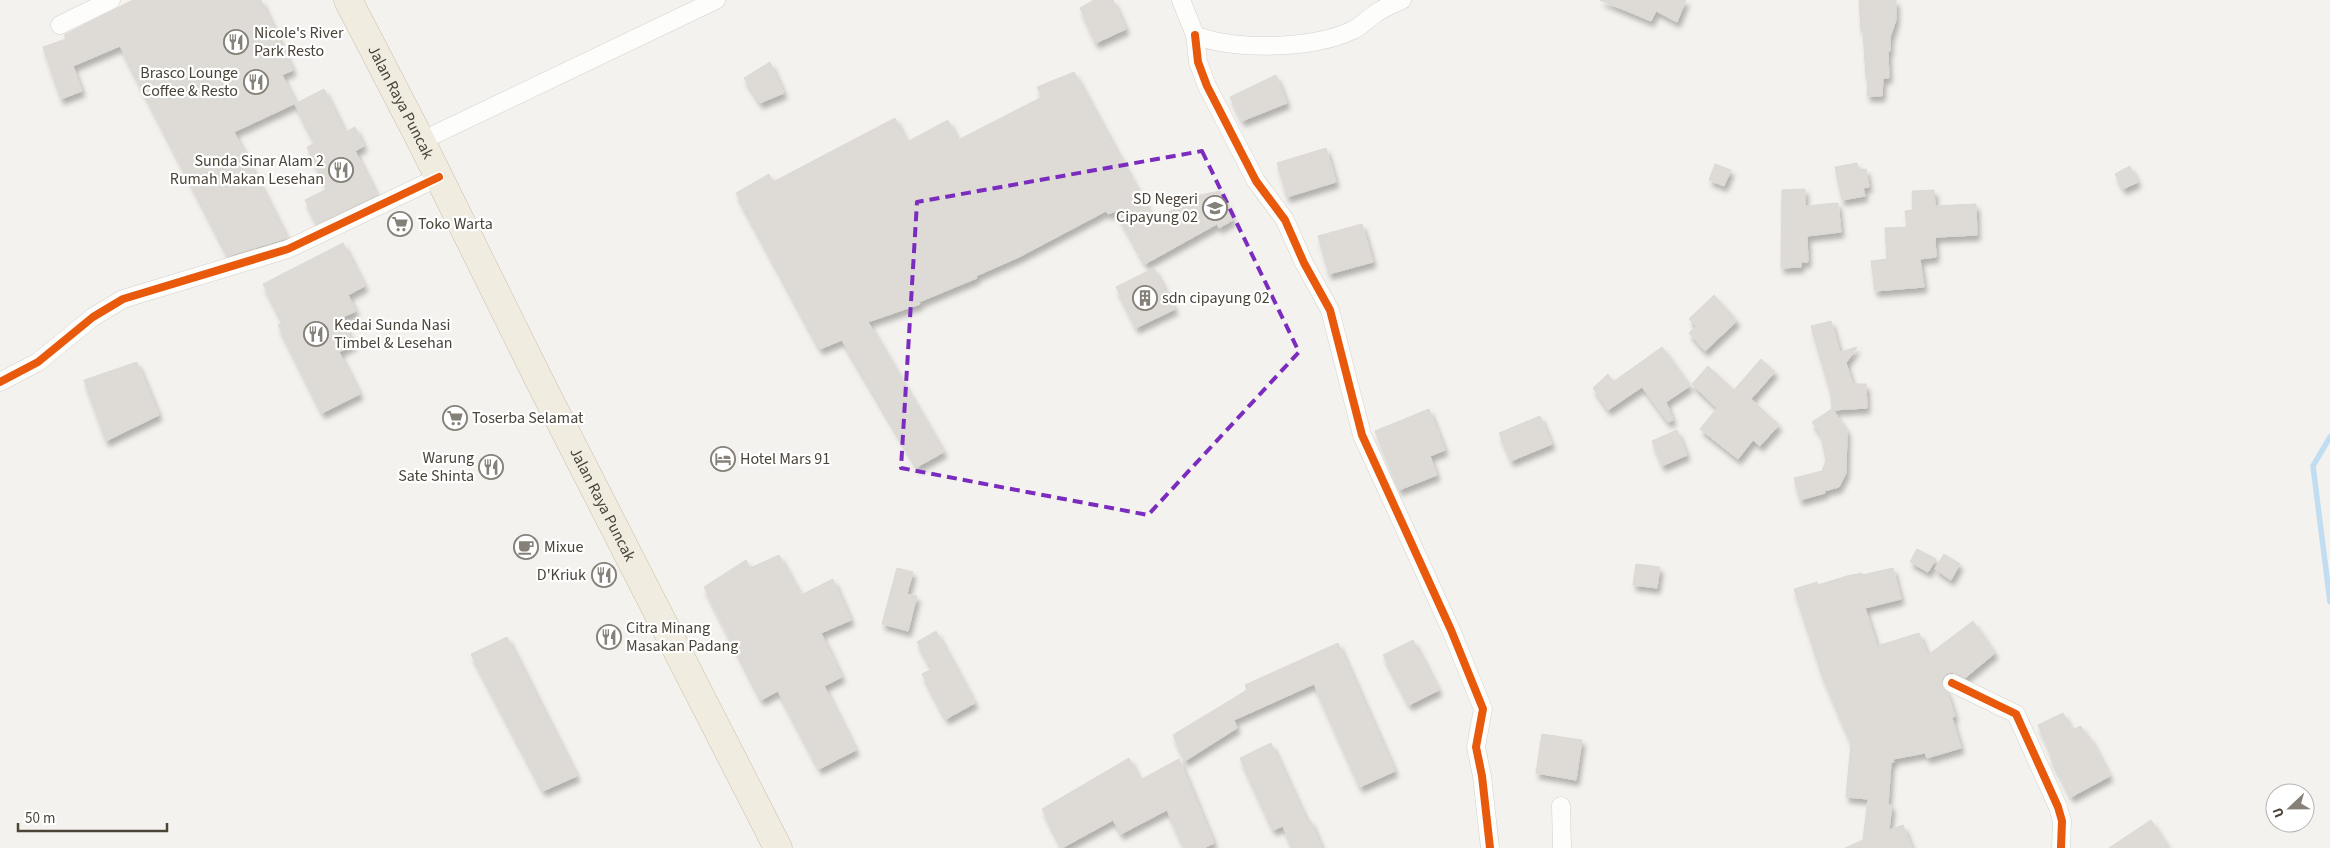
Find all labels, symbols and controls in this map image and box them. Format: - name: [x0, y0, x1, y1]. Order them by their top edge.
- place label: Nicole's River Park Resto: [254, 22, 344, 62]
- restaurant icon: Nicole's River Park Resto: [223, 29, 249, 55]
- street label: Jalan Raya Puncak: [362, 42, 439, 163]
- place label: Brasco Lounge Coffee & Resto: [140, 62, 238, 102]
- restaurant icon: Brasco Lounge Coffee & Resto: [243, 69, 269, 95]
- place label: Sunda Sinar Alam 2 Rumah Makan Lesehan: [170, 150, 324, 190]
- restaurant icon: Sunda Sinar Alam 2 Rumah Makan Lesehan: [328, 157, 354, 183]
- place label: SD Negeri Cipayung 02: [1116, 188, 1198, 228]
- school or university icon: SD Negeri Cipayung 02: [1202, 195, 1228, 221]
- supermarket icon: Toko Warta: [387, 211, 413, 237]
- place label: Toko Warta: [418, 213, 493, 235]
- building icon: sdn cipayung 02: [1132, 285, 1158, 311]
- place label: sdn cipayung 02: [1162, 287, 1270, 309]
- place label: Kedai Sunda Nasi Timbel & Lesehan: [334, 314, 452, 354]
- restaurant icon: Kedai Sunda Nasi Timbel & Lesehan: [303, 321, 329, 347]
- supermarket icon: Toserba Selamat: [442, 405, 468, 431]
- place label: Toserba Selamat: [472, 407, 584, 429]
- street label: Jalan Raya Puncak: [564, 444, 641, 565]
- hotel icon: Hotel Mars 91: [710, 446, 736, 472]
- place label: Warung Sate Shinta: [398, 447, 474, 487]
- place label: Hotel Mars 91: [740, 448, 830, 470]
- restaurant icon: Warung Sate Shinta: [478, 454, 504, 480]
- cafe icon: Mixue: [513, 534, 539, 560]
- place label: Mixue: [544, 536, 583, 558]
- restaurant icon: D'Kriuk: [591, 562, 617, 588]
- place label: D'Kriuk: [537, 564, 586, 586]
- place label: Citra Minang Masakan Padang: [626, 617, 738, 657]
- restaurant icon: Citra Minang Masakan Padang: [596, 624, 622, 650]
- north arrow: [2265, 783, 2315, 833]
- scale bar: [18, 800, 166, 832]
- text: U: [2268, 804, 2290, 821]
- text: 50 m: [25, 808, 55, 829]

